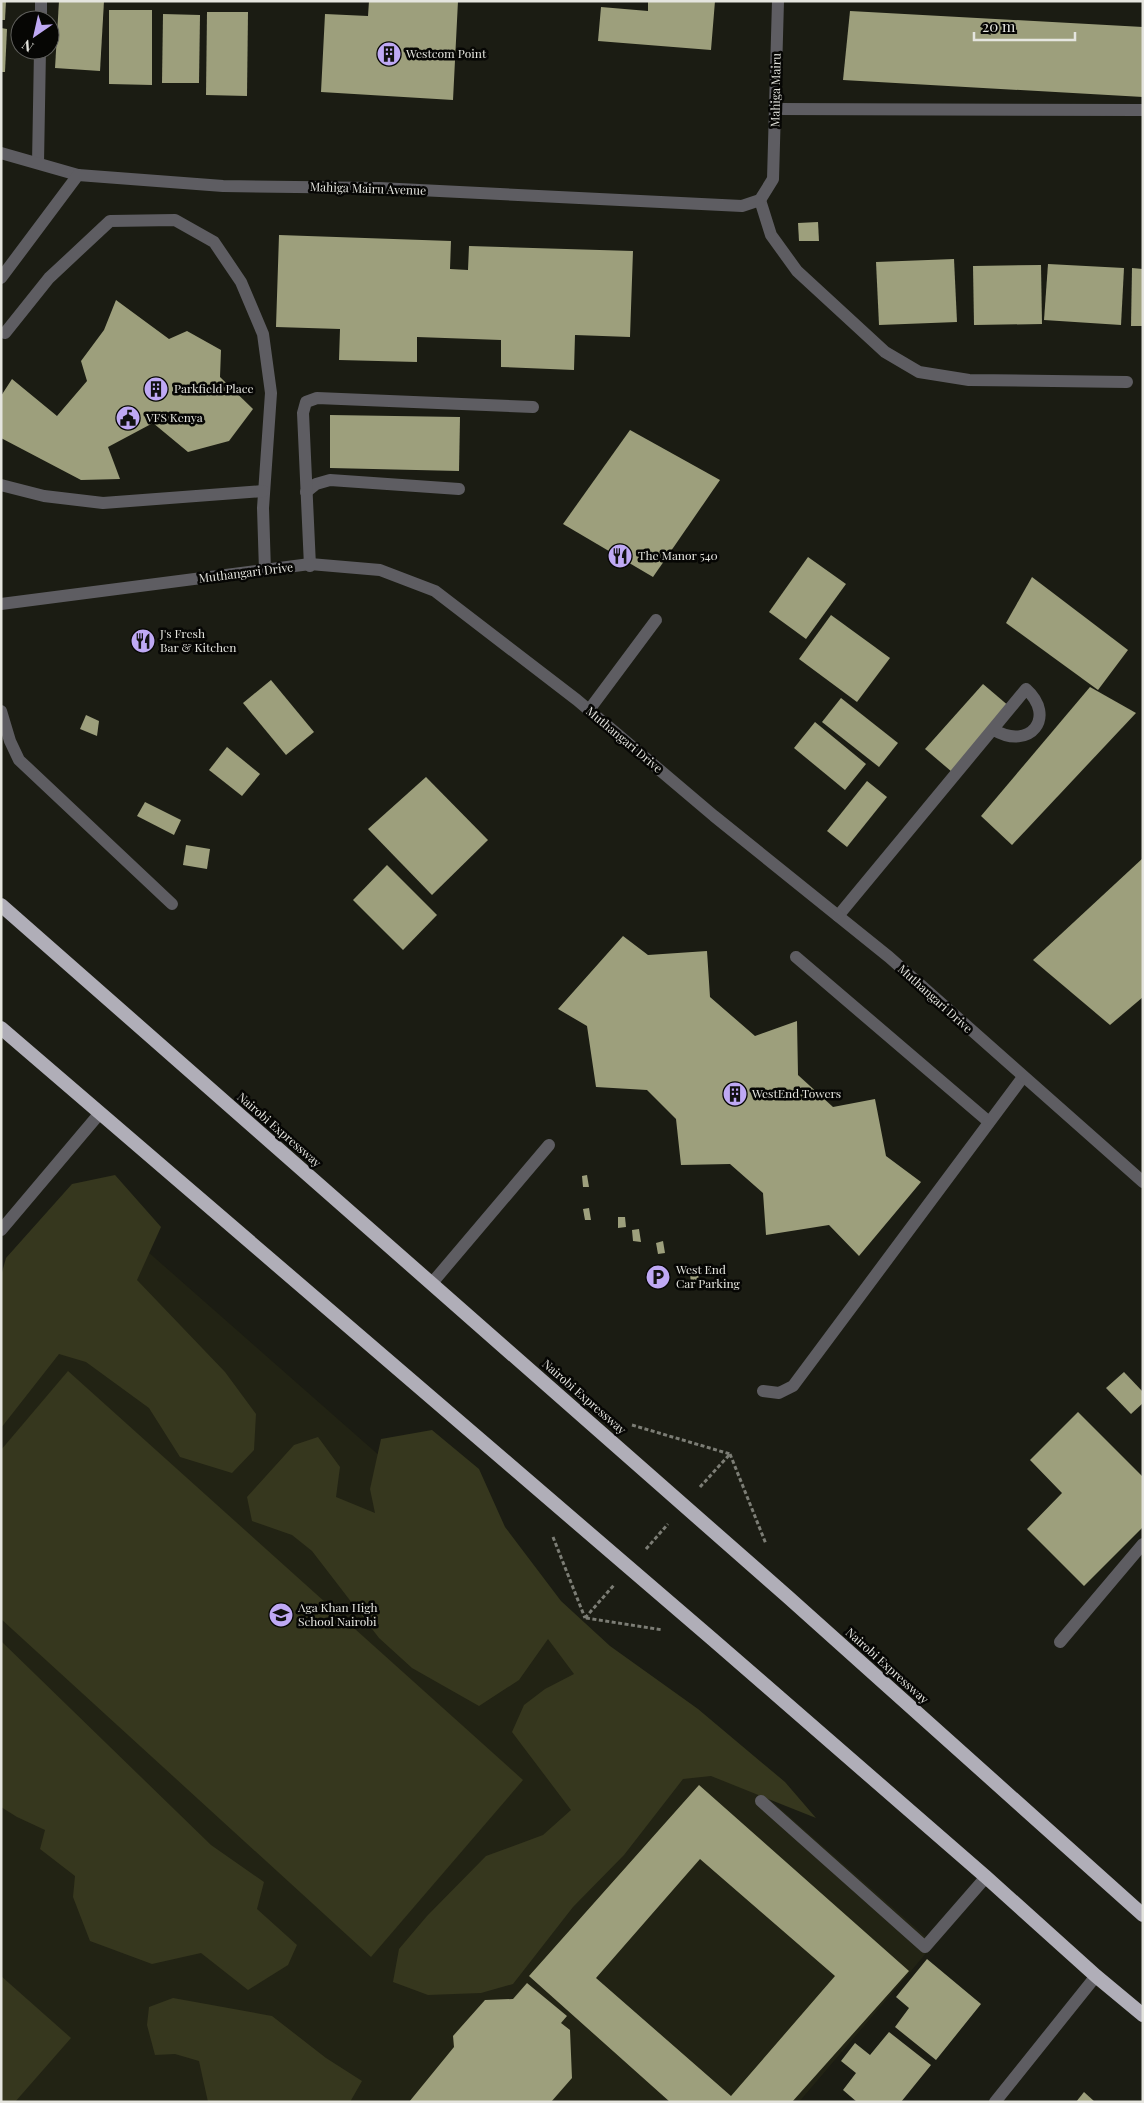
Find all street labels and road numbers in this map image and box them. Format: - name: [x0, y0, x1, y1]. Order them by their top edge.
- street label: Mahiga Mairu: [766, 53, 784, 127]
- street label: Mahiga Mairu Avenue: [310, 178, 426, 198]
- street label: Muthangari Drive: [198, 558, 294, 586]
- street label: Muthangari Drive: [583, 703, 666, 776]
- street label: Muthangari Drive: [895, 961, 976, 1036]
- street label: Nairobi Expressway: [234, 1088, 325, 1170]
- street label: Nairobi Expressway: [539, 1355, 630, 1437]
- street label: Nairobi Expressway: [843, 1624, 932, 1707]

